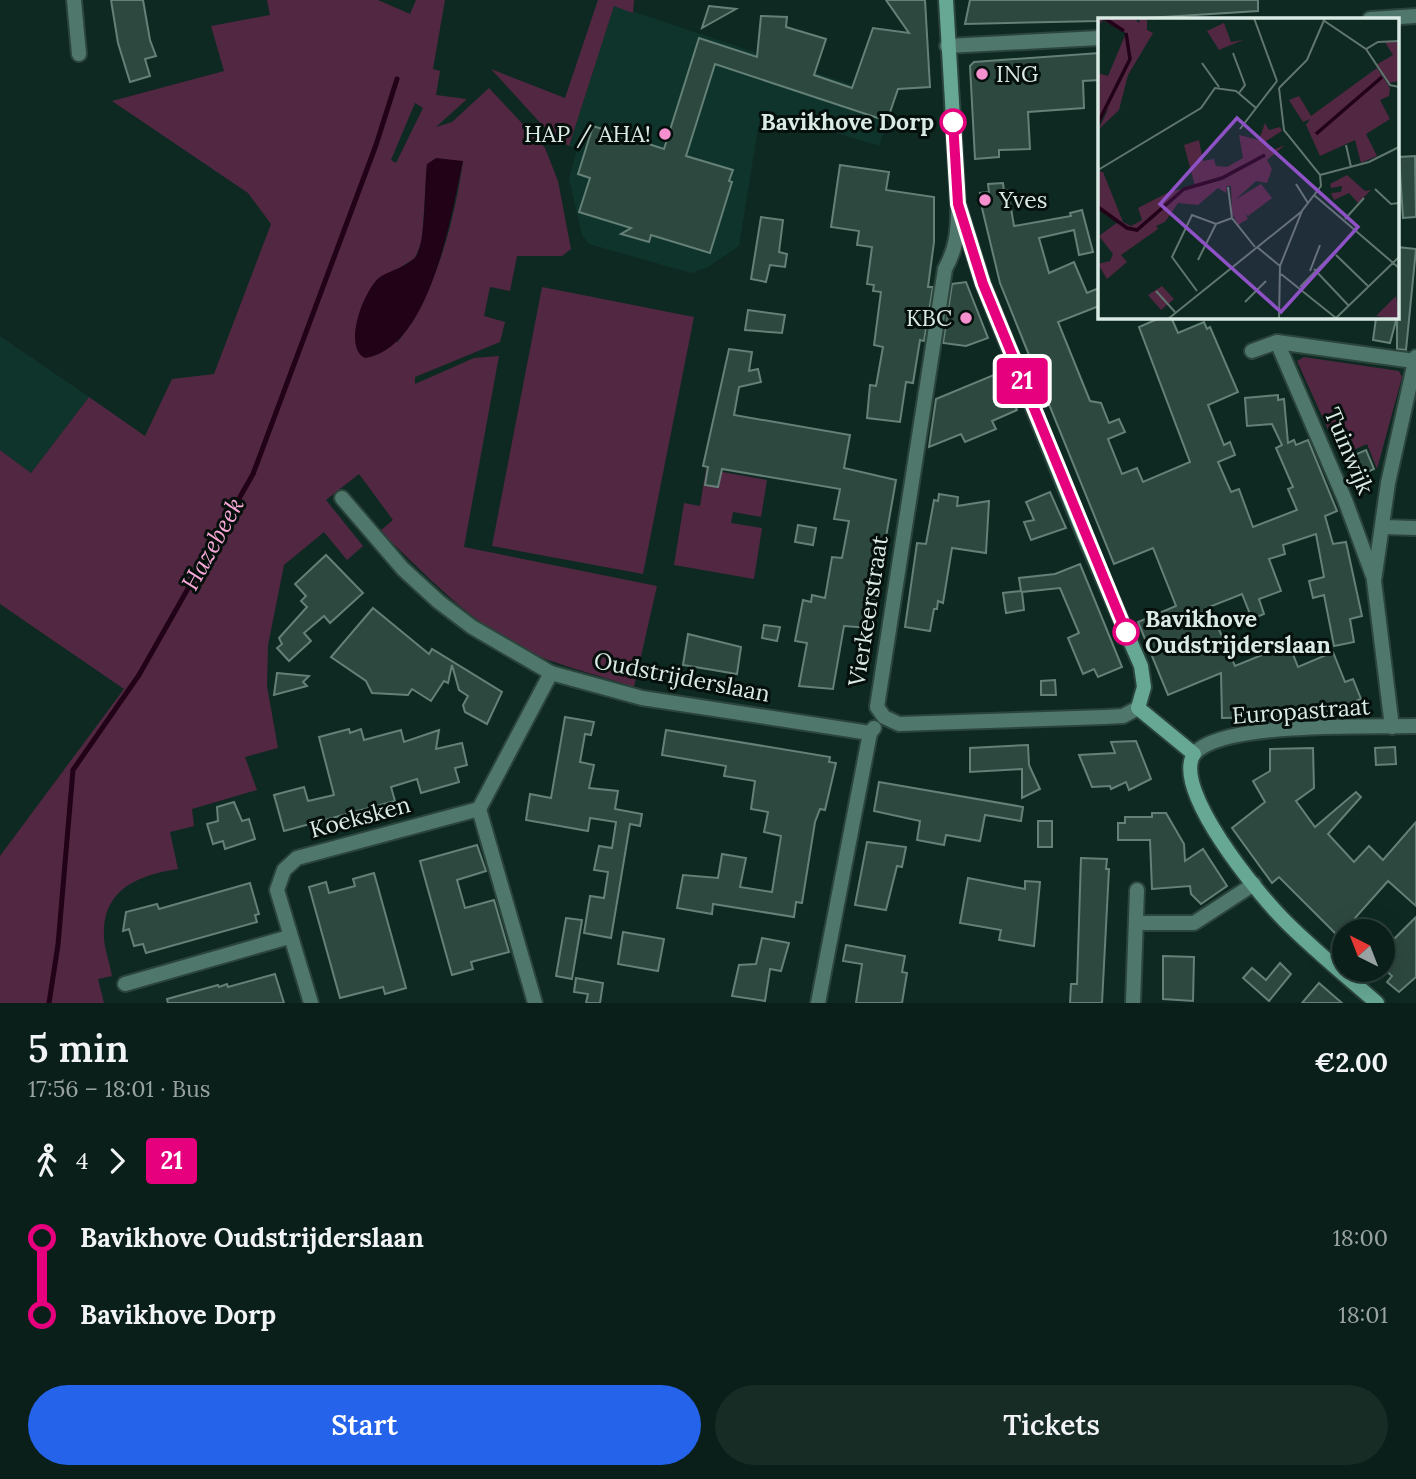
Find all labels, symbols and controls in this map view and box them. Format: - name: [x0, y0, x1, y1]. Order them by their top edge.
- inset map: [1098, 18, 1398, 318]
- place label: ING: [996, 59, 1039, 88]
- marker: ING: [974, 66, 990, 82]
- place label: Bavikhove Dorp: [760, 107, 934, 136]
- marker: Bavikhove Dorp: [940, 109, 966, 135]
- place label: HAP / AHA!: [524, 119, 651, 149]
- marker: HAP / AHA!: [657, 126, 673, 142]
- place label: Yves: [998, 185, 1047, 214]
- marker: Yves: [977, 192, 993, 208]
- place label: KBC: [906, 303, 952, 332]
- marker: KBC: [958, 310, 974, 326]
- line badge: 21: [990, 358, 1054, 404]
- text: 21: [1011, 365, 1033, 396]
- street label: Tuinwijk: [1318, 403, 1381, 499]
- water label: Hazebeek: [174, 492, 251, 596]
- street label: Vierkeerstraat: [841, 533, 894, 689]
- place label: Bavikhove Oudstrijderslaan: [1145, 604, 1331, 659]
- marker: Bavikhove Oudstrijderslaan: [1113, 619, 1139, 645]
- street label: Oudstrijderslaan: [592, 645, 773, 708]
- street label: Europastraat: [1231, 691, 1371, 730]
- street label: Koeksken: [306, 789, 413, 844]
- north arrow: [1332, 919, 1395, 982]
- map controls: [1332, 919, 1395, 982]
- text: 5 min: [28, 1024, 129, 1072]
- text: €2.00: [1314, 1046, 1388, 1079]
- text: 17:56 – 18:01 · Bus: [28, 1074, 210, 1103]
- icon: walk: [28, 1142, 66, 1180]
- icon: forward: [98, 1142, 136, 1180]
- text: 21: [160, 1145, 183, 1176]
- text: 4: [76, 1146, 88, 1175]
- text: Bavikhove Oudstrijderslaan: [80, 1221, 424, 1254]
- text: 18:00: [1332, 1223, 1388, 1252]
- text: Bavikhove Dorp: [80, 1298, 276, 1331]
- text: 18:01: [1338, 1300, 1388, 1329]
- button: Start: [28, 1385, 701, 1465]
- button: Tickets: [715, 1385, 1388, 1465]

